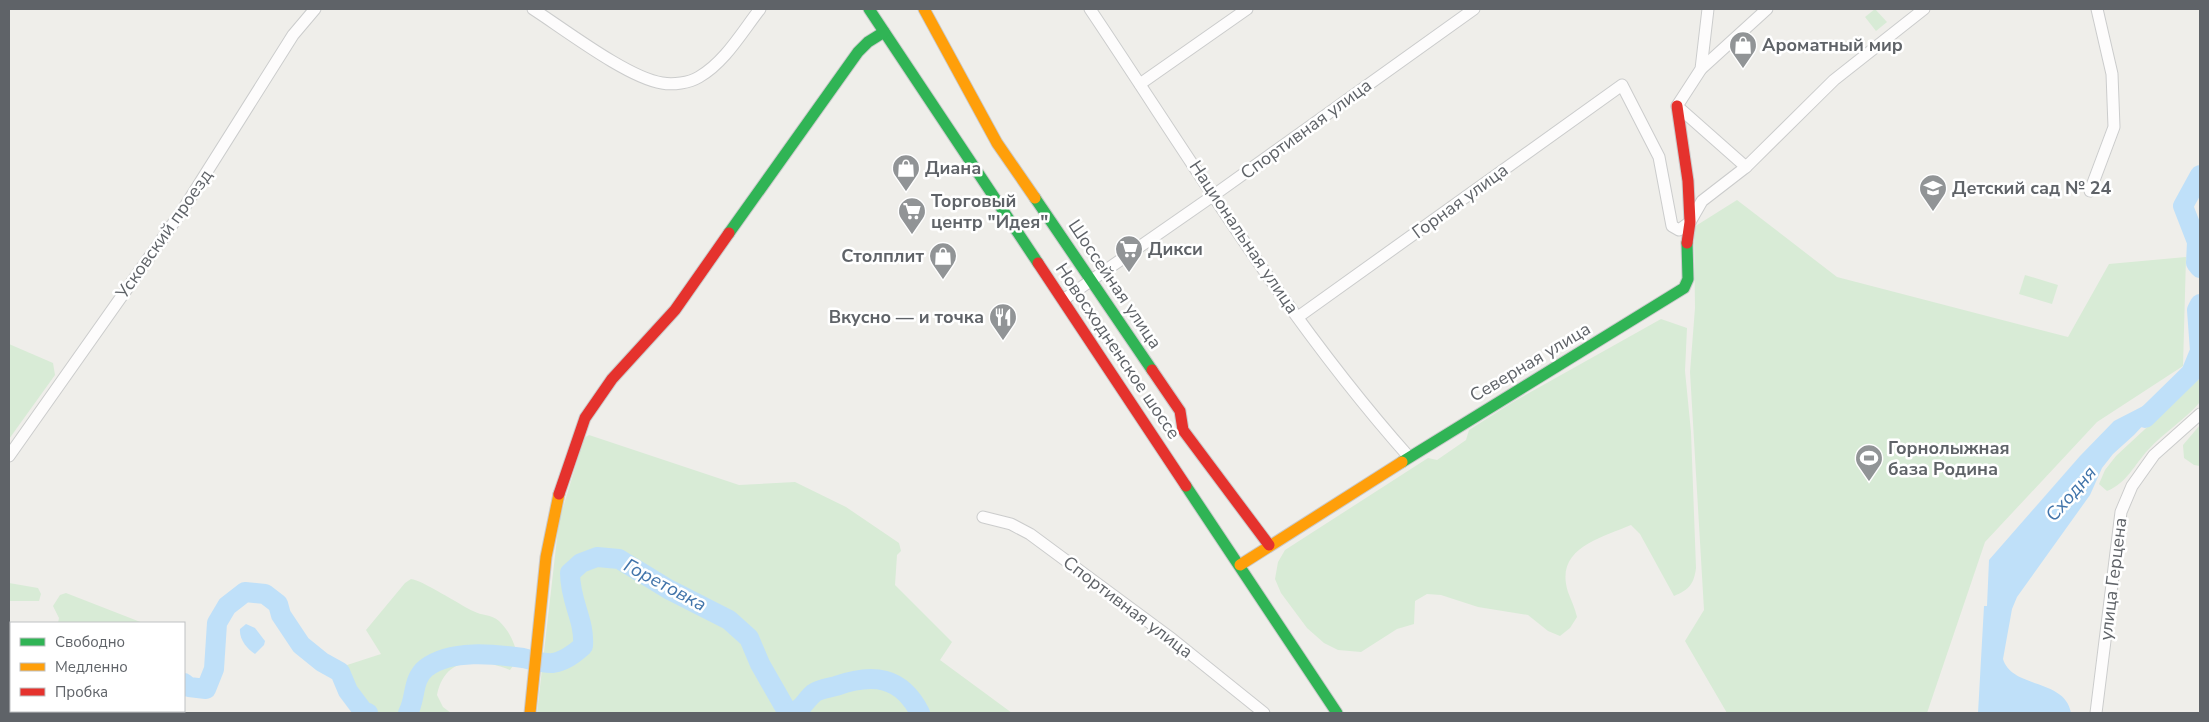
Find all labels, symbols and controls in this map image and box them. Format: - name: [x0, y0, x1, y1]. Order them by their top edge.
- shop icon: Ароматный мир: [1728, 30, 1758, 69]
- place label: Ароматный мир: [1762, 33, 1903, 57]
- street label: Спортивная улица: [1236, 73, 1376, 185]
- shop icon: Диана: [891, 153, 921, 192]
- place label: Диана: [925, 156, 981, 180]
- street label: Национальная улица: [1184, 156, 1304, 318]
- street label: Горная улица: [1407, 158, 1513, 244]
- street label: Усковский проезд: [110, 164, 218, 304]
- school or university icon: Детский сад № 24: [1918, 173, 1948, 212]
- place label: Детский сад № 24: [1952, 176, 2112, 200]
- place label: Торговый центр "Идея": [931, 189, 1048, 234]
- supermarket icon: Торговый центр "Идея": [897, 196, 927, 235]
- street label: Шоссейная улица: [1063, 215, 1167, 353]
- supermarket icon: Дикси: [1114, 234, 1144, 273]
- place label: Дикси: [1148, 237, 1203, 261]
- shop icon: Столплит: [928, 241, 958, 280]
- place label: Столплит: [841, 244, 924, 268]
- street label: Новосходненское шоссе: [1050, 258, 1186, 444]
- restaurant icon: Вкусно — и точка: [988, 302, 1018, 341]
- place label: Вкусно — и точка: [829, 305, 984, 329]
- street label: Северная улица: [1465, 316, 1595, 408]
- place label: Горнолыжная база Родина: [1888, 436, 2010, 481]
- sports icon: Горнолыжная база Родина: [1854, 443, 1884, 482]
- water label: Сходня: [2040, 461, 2102, 527]
- street label: улица Герцена: [2094, 516, 2132, 642]
- street label: Спортивная улица: [1058, 550, 1198, 664]
- water label: Горетовка: [619, 552, 711, 618]
- legend: [10, 622, 185, 712]
- text: Свободно: [55, 632, 125, 652]
- text: Медленно: [55, 657, 128, 677]
- text: Пробка: [55, 682, 108, 702]

